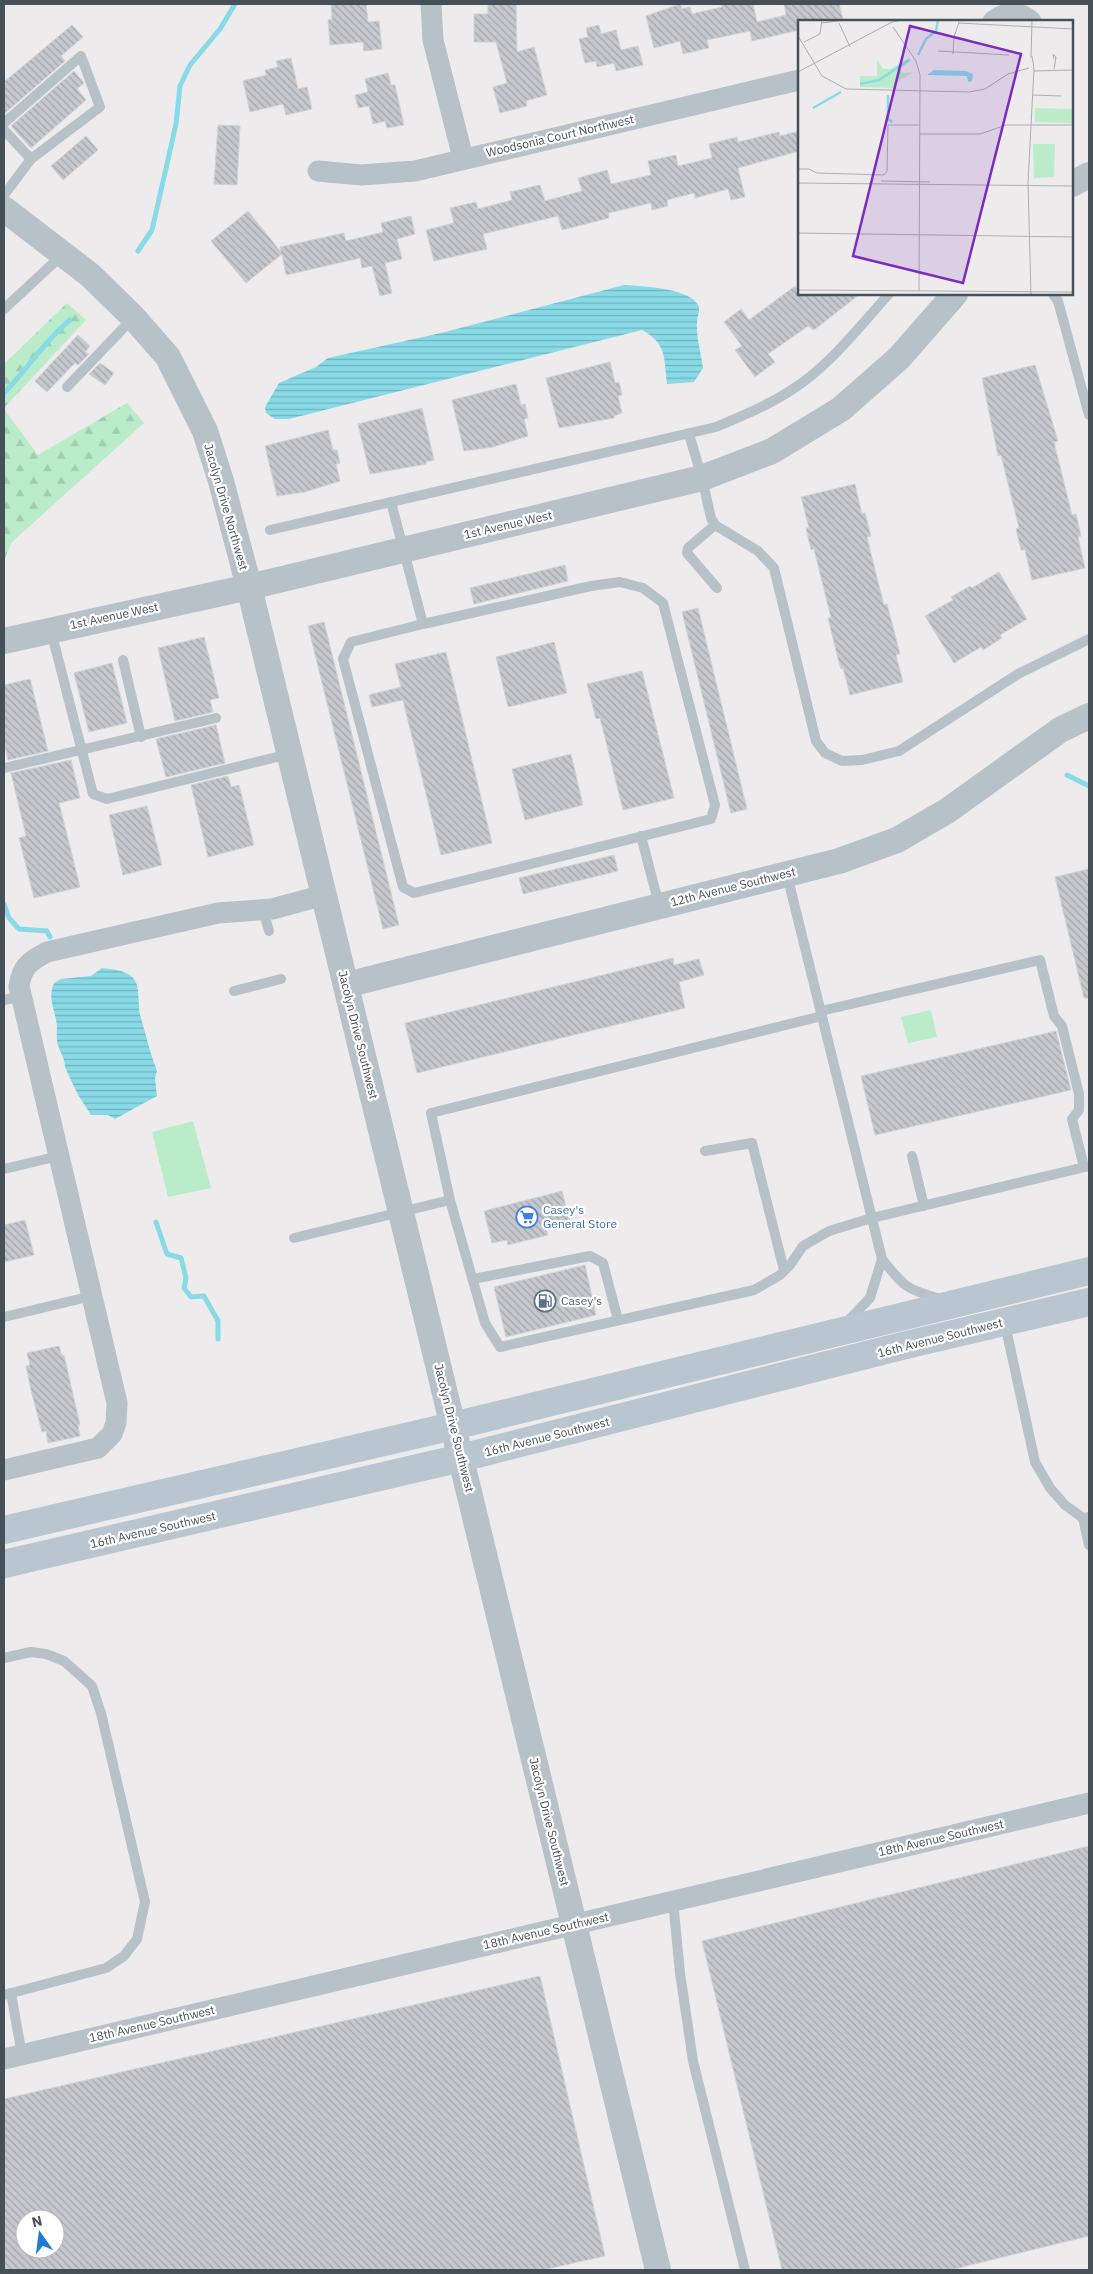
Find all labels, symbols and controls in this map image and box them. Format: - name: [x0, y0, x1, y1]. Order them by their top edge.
- inset map: [798, 20, 1073, 295]
- street label: Woodsonia Court Northwest: [484, 111, 635, 160]
- street label: Jacolyn Drive Northwest: [201, 442, 252, 572]
- street label: 1st Avenue West: [462, 507, 553, 542]
- street label: 1st Avenue West: [68, 599, 159, 632]
- street label: 12th Avenue Southwest: [669, 864, 797, 909]
- street label: Jacolyn Drive Southwest: [335, 969, 382, 1101]
- place label: Casey's General Store: [543, 1202, 617, 1231]
- supermarket icon: Casey's General Store: [515, 1205, 539, 1229]
- fuel station icon: Casey's: [533, 1289, 557, 1313]
- place label: Casey's: [561, 1293, 602, 1308]
- street label: 16th Avenue Southwest: [876, 1315, 1004, 1360]
- street label: Jacolyn Drive Southwest: [431, 1362, 478, 1494]
- street label: 16th Avenue Southwest: [483, 1414, 611, 1459]
- street label: 16th Avenue Southwest: [89, 1508, 217, 1551]
- street label: Jacolyn Drive Southwest: [526, 1756, 573, 1888]
- street label: 18th Avenue Southwest: [877, 1816, 1005, 1859]
- street label: 18th Avenue Southwest: [482, 1909, 610, 1952]
- street label: 18th Avenue Southwest: [88, 2002, 216, 2045]
- north arrow: [15, 2209, 65, 2259]
- text: N: [30, 2211, 44, 2231]

